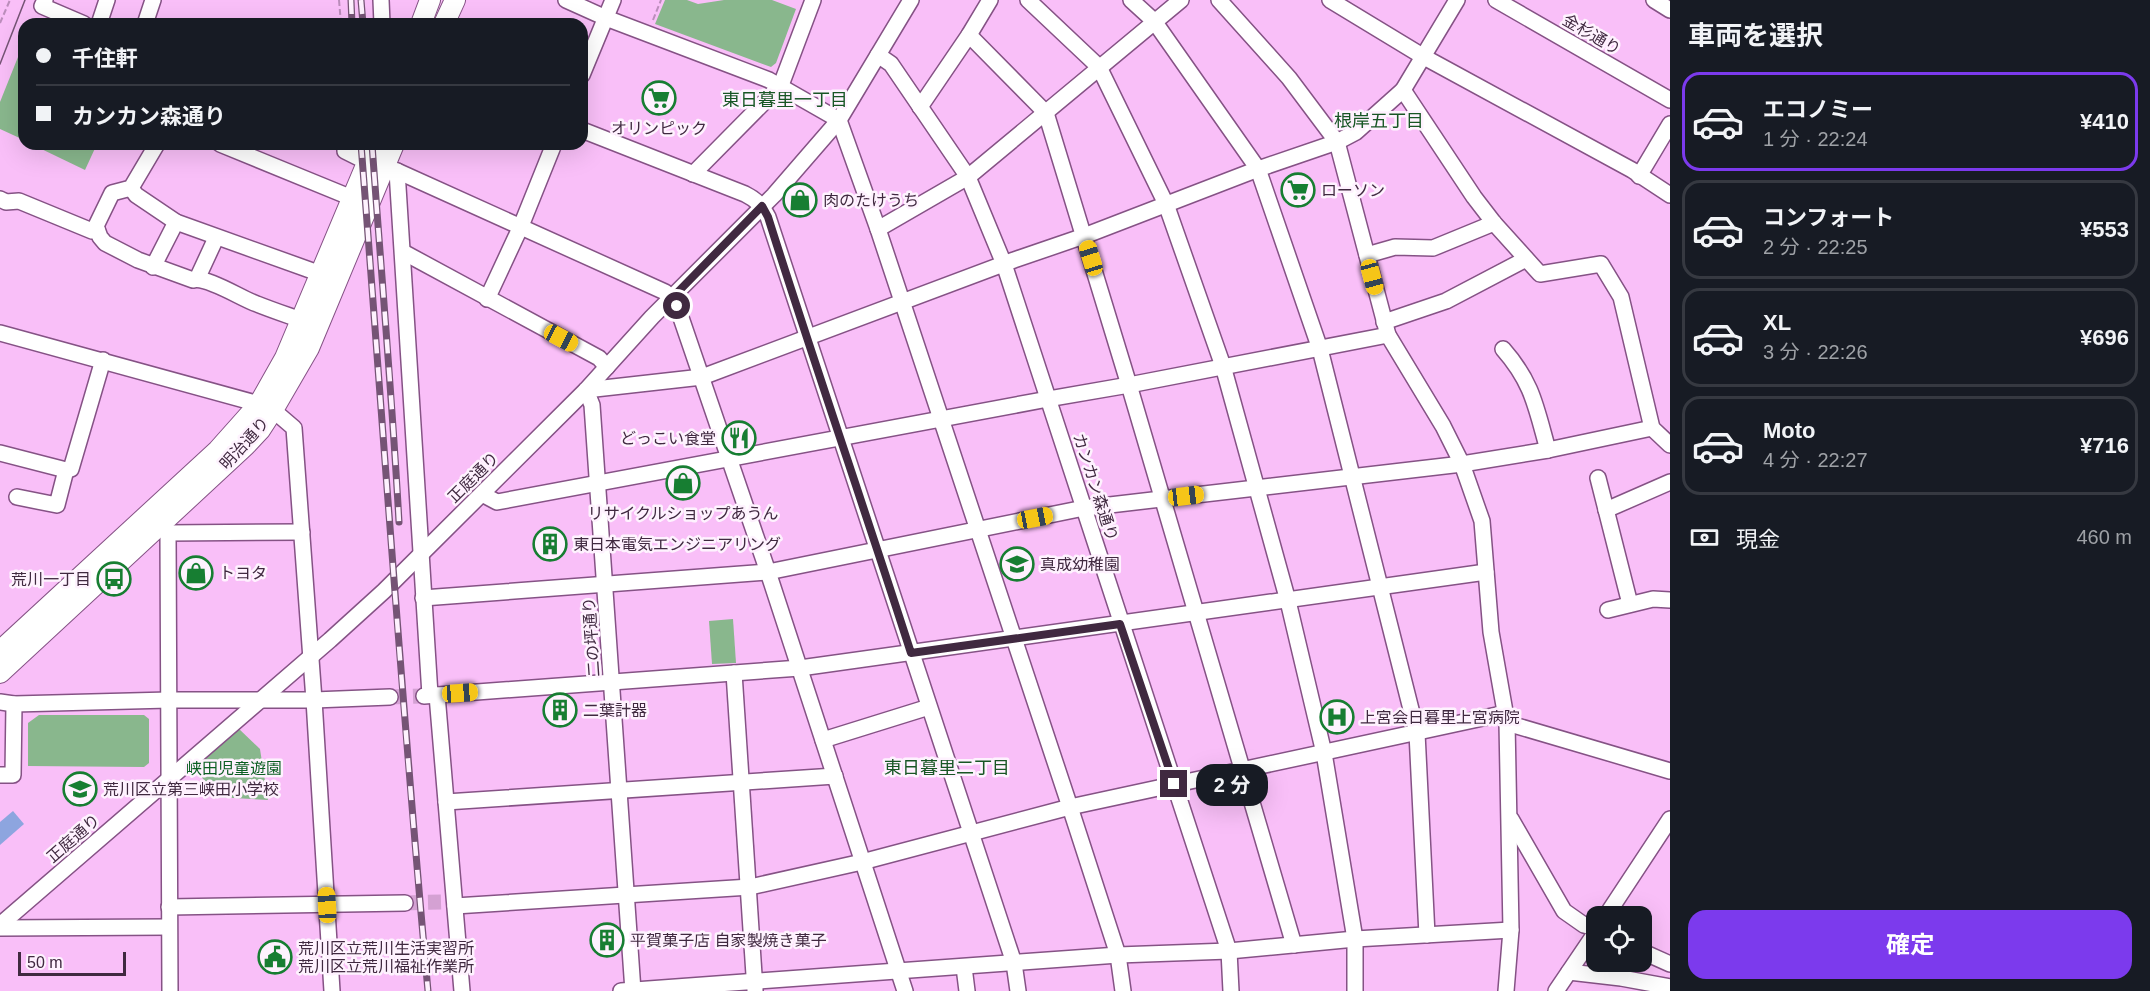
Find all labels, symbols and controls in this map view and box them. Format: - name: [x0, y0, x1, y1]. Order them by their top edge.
- street label: 金杉通り: [1560, 11, 1624, 58]
- text: 車両を選択: [1688, 21, 1823, 51]
- text: 千住軒: [72, 46, 138, 71]
- supermarket icon: オリンピック: [641, 80, 677, 116]
- district label: 東日暮里一丁目: [722, 90, 848, 110]
- icon: car: [1691, 95, 1745, 149]
- text: エコノミー: [1763, 97, 1873, 122]
- text: カンカン森通り: [72, 104, 226, 129]
- text: ¥410: [2080, 109, 2129, 134]
- district label: 根岸五丁目: [1334, 111, 1424, 131]
- place label: オリンピック: [611, 120, 707, 137]
- text: 1 分 · 22:24: [1763, 128, 1868, 150]
- supermarket icon: ローソン: [1280, 172, 1316, 208]
- shop icon: 肉のたけうち: [782, 182, 818, 218]
- place label: ローソン: [1321, 182, 1385, 199]
- place label: 肉のたけうち: [823, 192, 919, 209]
- icon: car: [1691, 203, 1745, 257]
- text: コンフォート: [1763, 205, 1894, 230]
- text: ¥553: [2080, 217, 2129, 242]
- text: 2 分 · 22:25: [1763, 236, 1868, 258]
- car: [1077, 238, 1105, 278]
- car: [1359, 257, 1385, 297]
- route start: [663, 292, 690, 319]
- text: XL: [1763, 310, 1791, 335]
- icon: car: [1691, 311, 1745, 365]
- car: [541, 322, 581, 354]
- text: ¥696: [2080, 325, 2129, 350]
- text: 3 分 · 22:26: [1763, 341, 1868, 363]
- street label: 明治通り: [217, 414, 272, 473]
- text: Moto: [1763, 418, 1816, 443]
- icon: car: [1691, 419, 1745, 473]
- restaurant icon: どっこい食堂: [721, 420, 757, 456]
- place label: どっこい食堂: [620, 430, 716, 447]
- street label: カンカン森通り: [1070, 431, 1121, 543]
- text: ¥716: [2080, 433, 2129, 458]
- street label: 正庭通り: [445, 449, 502, 506]
- text: 4 分 · 22:27: [1763, 449, 1868, 471]
- shop icon: リサイクルショップあうん: [665, 465, 701, 501]
- car: [1167, 485, 1205, 507]
- place label: リサイクルショップあうん: [587, 505, 779, 522]
- car: [1016, 506, 1054, 530]
- icon: cash: [1688, 521, 1721, 554]
- building icon: 東日本電気エンジニアリング: [532, 526, 568, 562]
- text: 460 m: [2076, 526, 2132, 548]
- text: 現金: [1736, 527, 1780, 552]
- place label: 東日本電気エンジニアリング: [573, 536, 781, 553]
- school or university icon: 真成幼稚園: [999, 546, 1035, 582]
- shop icon: トヨタ: [178, 555, 214, 591]
- place label: 真成幼稚園: [1040, 556, 1120, 573]
- bus stop icon: 荒川一丁目: [96, 561, 132, 597]
- place label: トヨタ: [219, 565, 267, 582]
- place label: 荒川一丁目: [11, 571, 91, 588]
- street label: 二の坪通り: [580, 596, 603, 677]
- car: [441, 683, 479, 703]
- building icon: 二葉計器: [542, 692, 578, 728]
- hospital icon: 上宮会日暮里上宮病院: [1319, 699, 1355, 735]
- place label: 二葉計器: [583, 702, 647, 719]
- place label: 上宮会日暮里上宮病院: [1360, 709, 1520, 726]
- district label: 東日暮里二丁目: [884, 758, 1010, 778]
- park label: 峡田児童遊園: [186, 760, 282, 777]
- callout: 2 分: [1195, 763, 1267, 805]
- route end: [1160, 770, 1187, 797]
- school or university icon: 荒川区立第三峡田小学校: [62, 771, 98, 807]
- text: 2 分: [1214, 774, 1250, 796]
- place label: 荒川区立第三峡田小学校: [103, 781, 279, 798]
- street label: 正庭通り: [44, 811, 103, 866]
- car: [317, 887, 337, 923]
- map controls: [1586, 906, 1652, 972]
- button: locate: [1586, 906, 1652, 972]
- button: 確定: [1688, 910, 2132, 979]
- building icon: 平賀菓子店 自家製焼き菓子: [589, 922, 625, 958]
- place label: 平賀菓子店 自家製焼き菓子: [630, 932, 826, 949]
- public building icon: 荒川区立荒川生活実習所 荒川区立荒川福祉作業所: [257, 939, 293, 975]
- place label: 荒川区立荒川生活実習所 荒川区立荒川福祉作業所: [298, 940, 474, 975]
- scale bar: [18, 949, 126, 976]
- text: 50 m: [27, 954, 63, 971]

